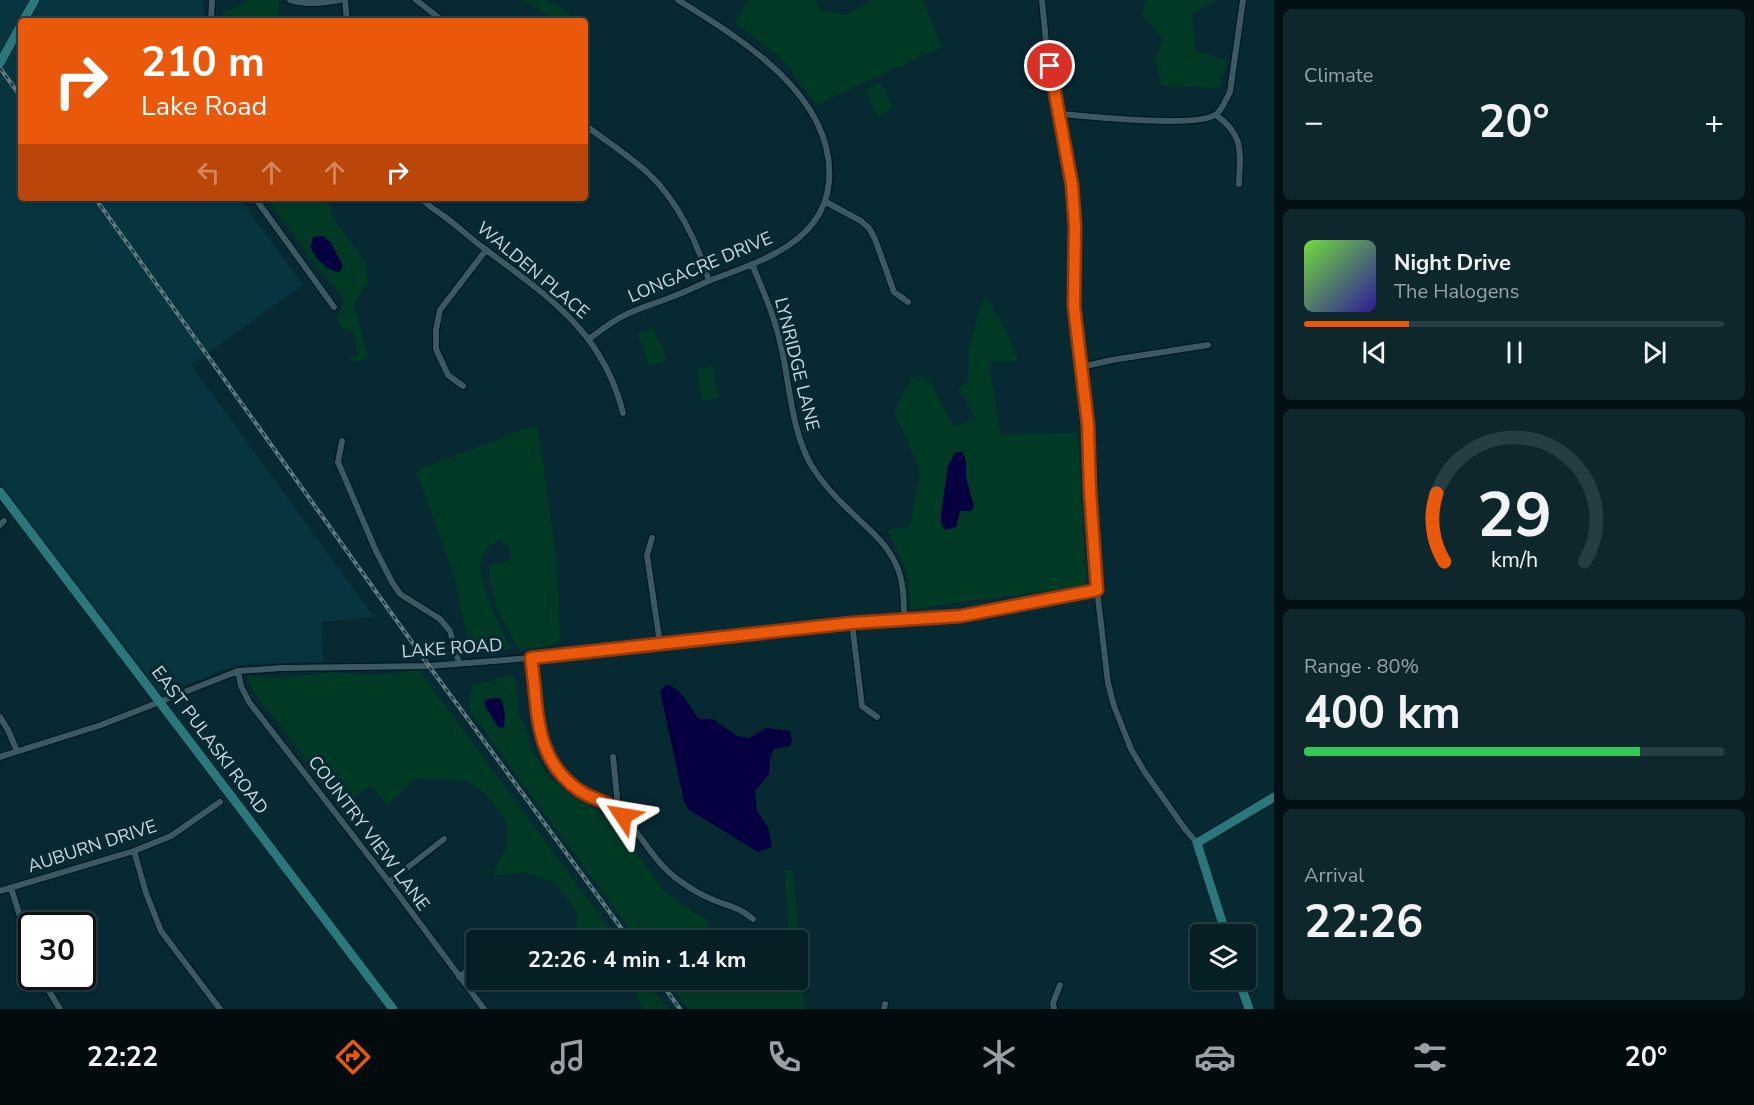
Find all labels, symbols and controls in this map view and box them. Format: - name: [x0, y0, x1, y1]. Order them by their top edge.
- text: 210 m: [141, 34, 265, 91]
- pin: [1024, 40, 1075, 91]
- icon: right: [42, 42, 120, 120]
- icon: arrive: [1033, 49, 1066, 82]
- text: Climate: [1304, 62, 1373, 89]
- text: Lake Road: [141, 88, 267, 125]
- text: 20°: [1478, 92, 1550, 153]
- text: −: [1304, 100, 1324, 145]
- text: +: [1704, 100, 1724, 145]
- icon: left: [192, 156, 225, 189]
- icon: ahead: [255, 156, 288, 189]
- icon: ahead: [318, 156, 351, 189]
- icon: right: [381, 156, 414, 189]
- street label: WALDEN PLACE: [472, 216, 594, 324]
- street label: LONGACRE DRIVE: [624, 226, 776, 308]
- text: Night Drive: [1394, 248, 1511, 278]
- text: The Halogens: [1394, 278, 1519, 305]
- street label: LYNRIDGE LANE: [769, 295, 825, 433]
- icon: previous: [1358, 336, 1391, 369]
- icon: pause: [1498, 336, 1531, 369]
- icon: next: [1638, 336, 1671, 369]
- text: 29: [1477, 473, 1551, 558]
- text: km/h: [1490, 545, 1538, 575]
- street label: LAKE ROAD: [401, 633, 503, 663]
- text: Range · 80%: [1304, 653, 1419, 680]
- street label: EAST PULASKI ROAD: [146, 661, 274, 819]
- text: 400 km: [1304, 683, 1461, 744]
- street label: COUNTRY VIEW LANE: [303, 751, 435, 915]
- position arrow: [591, 784, 655, 848]
- street label: AUBURN DRIVE: [24, 814, 160, 878]
- text: Arrival: [1304, 862, 1364, 889]
- text: 22:26: [1304, 892, 1423, 953]
- speed limit sign: 30: [18, 912, 96, 990]
- map controls: [1190, 924, 1256, 990]
- button: layers: [1190, 924, 1256, 990]
- text: 22:26 · 4 min · 1.4 km: [528, 945, 746, 975]
- icon: directions: [332, 1036, 374, 1078]
- icon: music: [547, 1036, 589, 1078]
- icon: phone: [763, 1036, 805, 1078]
- icon: climate: [978, 1036, 1020, 1078]
- icon: car: [1194, 1036, 1236, 1078]
- icon: filters: [1409, 1036, 1451, 1078]
- text: 22:22: [87, 1039, 158, 1076]
- text: 20°: [1625, 1039, 1667, 1076]

